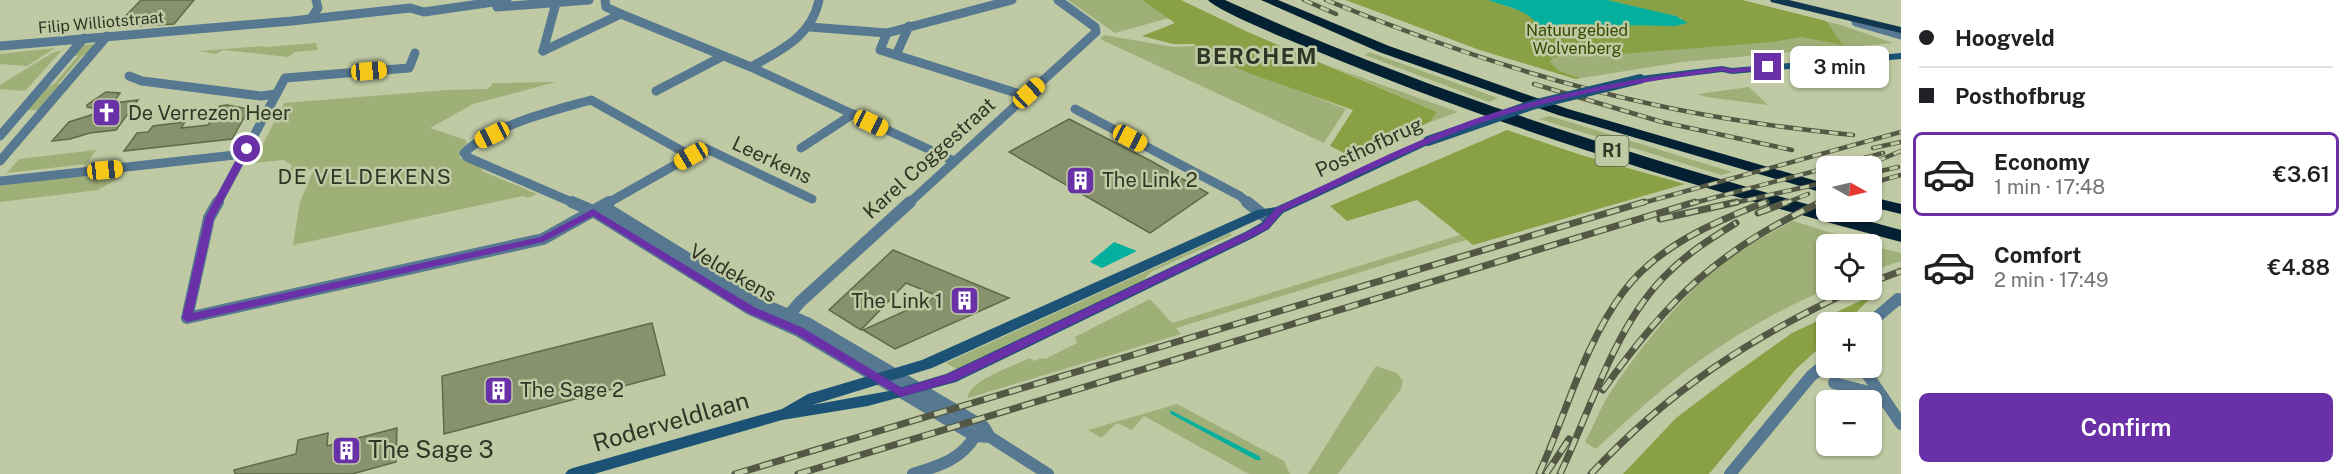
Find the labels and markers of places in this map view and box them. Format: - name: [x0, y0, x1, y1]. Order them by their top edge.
- church icon: De Verrezen Heer: [91, 97, 123, 129]
- place label: De Verrezen Heer: [128, 101, 291, 125]
- building icon: The Link 2: [1065, 164, 1097, 196]
- place label: The Link 2: [1102, 168, 1198, 192]
- building icon: The Link 1: [948, 285, 980, 317]
- place label: The Link 1: [851, 289, 943, 313]
- building icon: The Sage 2: [483, 374, 515, 406]
- place label: The Sage 2: [520, 378, 624, 402]
- building icon: The Sage 3: [331, 434, 363, 466]
- place label: The Sage 3: [368, 435, 494, 463]

